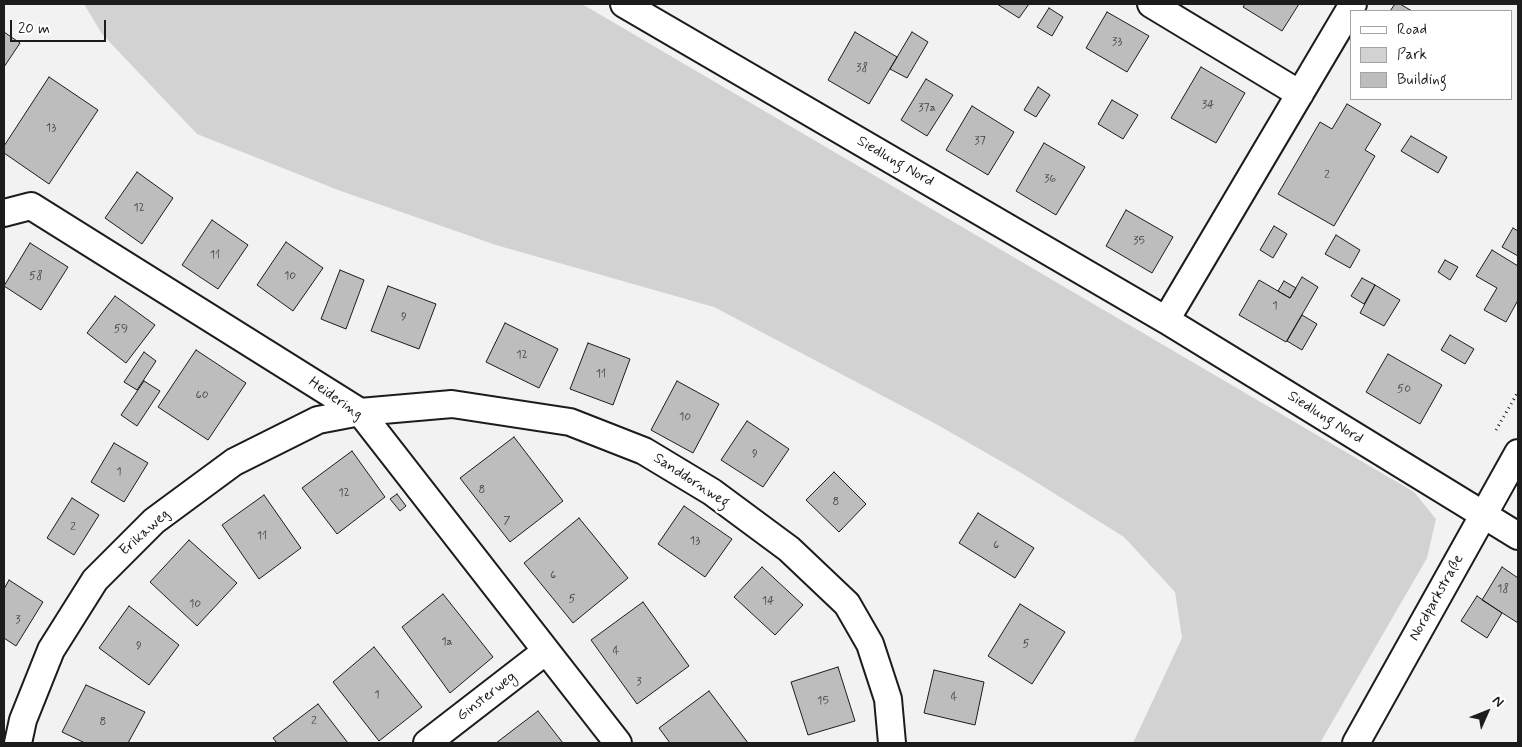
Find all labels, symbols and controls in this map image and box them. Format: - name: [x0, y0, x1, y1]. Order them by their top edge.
- scale bar: [12, 10, 109, 42]
- legend: [1350, 10, 1512, 100]
- text: 20 m: [18, 19, 50, 39]
- text: Road: [1397, 20, 1427, 40]
- house number: 33: [1112, 35, 1122, 49]
- text: Park: [1397, 45, 1427, 65]
- house number: 38: [856, 61, 868, 75]
- text: Building: [1397, 70, 1447, 90]
- house number: 34: [1202, 98, 1214, 112]
- house number: 37a: [918, 101, 936, 115]
- house number: 13: [46, 121, 56, 135]
- street label: Siedlung Nord: [853, 133, 937, 191]
- house number: 37: [974, 134, 986, 148]
- house number: 2: [1324, 168, 1330, 182]
- house number: 36: [1044, 172, 1056, 186]
- house number: 12: [133, 201, 145, 215]
- house number: 35: [1133, 234, 1145, 248]
- house number: 11: [210, 248, 220, 262]
- house number: 58: [29, 269, 43, 283]
- house number: 10: [284, 269, 296, 283]
- house number: 1: [1272, 299, 1278, 313]
- house number: 9: [401, 310, 407, 324]
- house number: 59: [114, 322, 128, 336]
- house number: 12: [516, 348, 528, 362]
- house number: 11: [596, 367, 606, 381]
- street label: Heidering: [304, 374, 366, 424]
- house number: 50: [1397, 382, 1411, 396]
- house number: 60: [195, 388, 209, 402]
- street label: Siedlung Nord: [1284, 388, 1366, 448]
- house number: 10: [679, 410, 691, 424]
- house number: 9: [752, 447, 758, 461]
- street label: Sanddornweg: [650, 450, 732, 512]
- house number: 1: [116, 465, 122, 479]
- house number: 8: [479, 483, 485, 497]
- house number: 12: [338, 486, 350, 500]
- house number: 8: [833, 495, 839, 509]
- street label: Erikaweg: [116, 506, 174, 560]
- house number: 7: [503, 514, 511, 528]
- house number: 2: [70, 520, 76, 534]
- house number: 11: [257, 529, 267, 543]
- house number: 13: [690, 534, 700, 548]
- house number: 6: [993, 538, 999, 552]
- street label: Nordparkstraße: [1406, 552, 1468, 644]
- house number: 6: [550, 568, 556, 582]
- house number: 18: [1497, 582, 1509, 596]
- house number: 5: [568, 592, 576, 606]
- house number: 14: [762, 594, 774, 608]
- house number: 10: [189, 597, 201, 611]
- house number: 3: [15, 613, 21, 627]
- house number: 1a: [441, 635, 453, 649]
- house number: 5: [1022, 637, 1030, 651]
- house number: 9: [136, 639, 142, 653]
- house number: 4: [613, 644, 619, 658]
- street label: Ginsterweg: [454, 668, 520, 726]
- house number: 3: [636, 675, 642, 689]
- north arrow: [1462, 687, 1512, 737]
- house number: 1: [374, 688, 380, 702]
- house number: 4: [951, 690, 957, 704]
- text: N: [1488, 692, 1507, 711]
- house number: 15: [817, 694, 829, 708]
- house number: 2: [311, 714, 317, 728]
- house number: 8: [100, 715, 106, 729]

